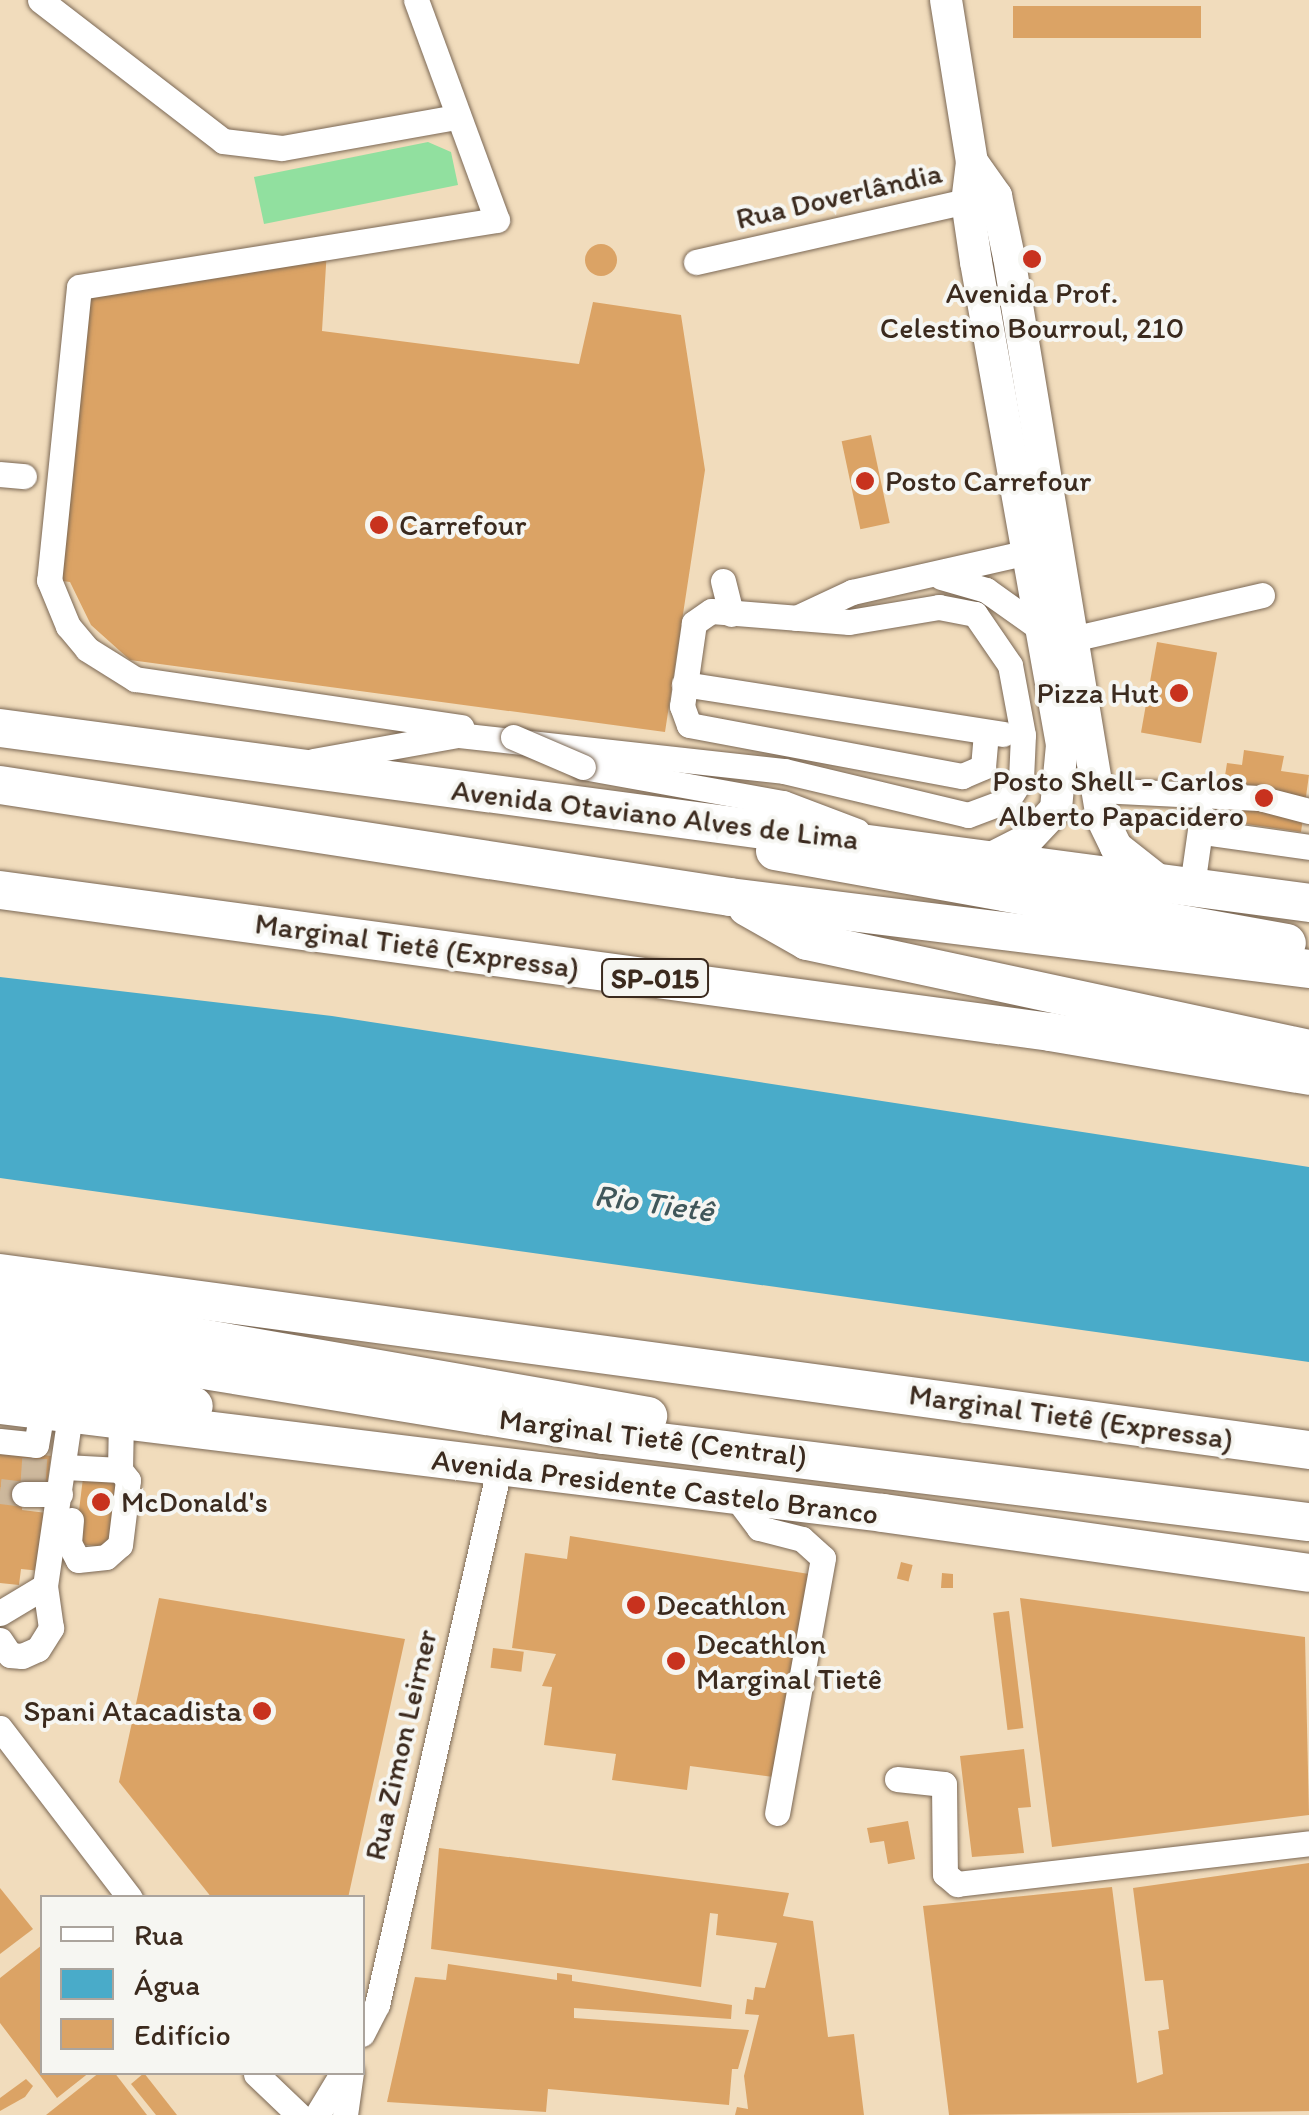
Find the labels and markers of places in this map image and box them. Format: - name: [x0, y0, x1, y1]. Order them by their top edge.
- marker: Avenida Prof. Celestino Bourroul, 210: [1021, 248, 1043, 270]
- place label: Avenida Prof. Celestino Bourroul, 210: [880, 275, 1184, 346]
- place label: Posto Carrefour: [885, 463, 1091, 499]
- marker: Posto Carrefour: [854, 470, 876, 492]
- place label: Carrefour: [399, 507, 526, 543]
- marker: Carrefour: [368, 514, 390, 536]
- place label: Pizza Hut: [1036, 675, 1159, 711]
- marker: Pizza Hut: [1168, 682, 1190, 704]
- place label: Posto Shell - Carlos Alberto Papacidero: [992, 763, 1244, 834]
- marker: Posto Shell - Carlos Alberto Papacidero: [1253, 787, 1275, 809]
- place label: McDonald's: [121, 1484, 268, 1520]
- marker: McDonald's: [90, 1491, 112, 1513]
- place label: Decathlon: [656, 1587, 786, 1623]
- marker: Decathlon: [625, 1594, 647, 1616]
- place label: Decathlon Marginal Tietê: [696, 1626, 882, 1696]
- marker: Decathlon Marginal Tietê: [665, 1650, 687, 1672]
- place label: Spani Atacadista: [25, 1693, 242, 1729]
- marker: Spani Atacadista: [251, 1700, 273, 1722]

